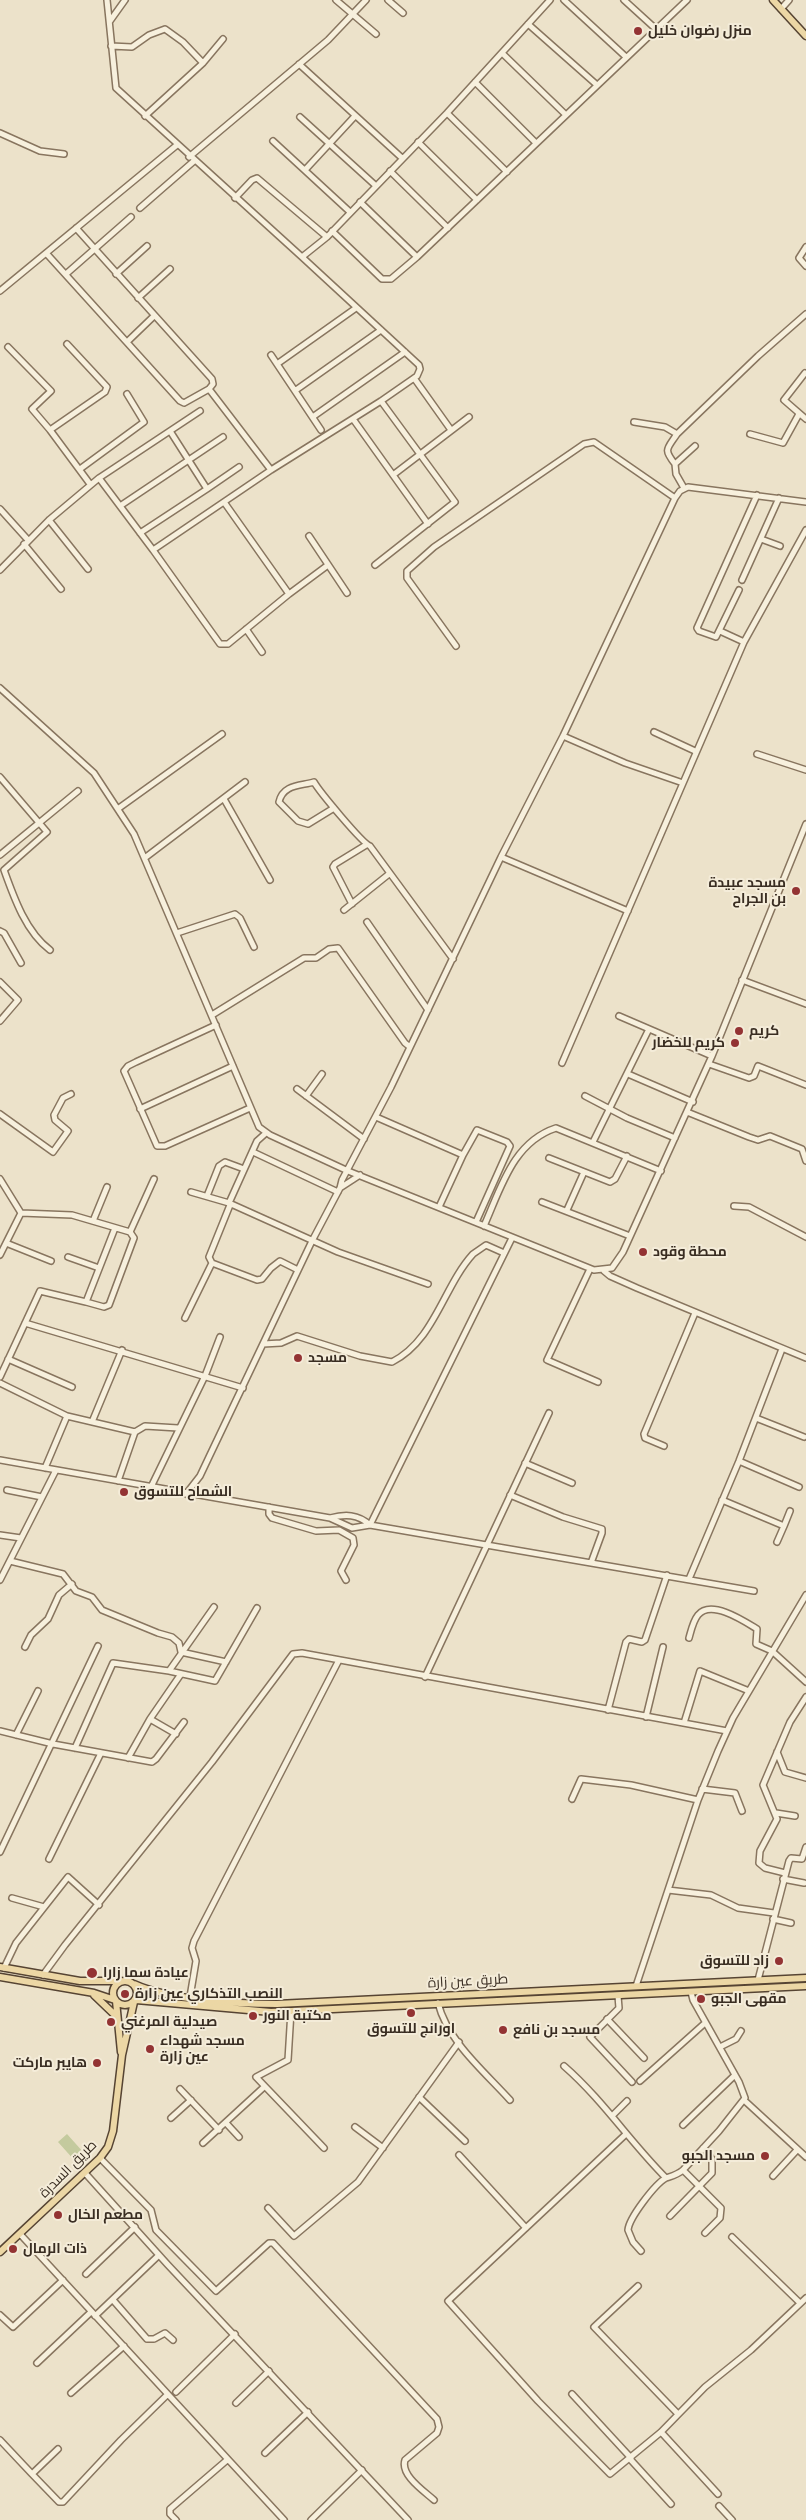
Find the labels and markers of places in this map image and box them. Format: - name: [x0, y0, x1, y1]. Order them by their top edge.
- place label: منزل رضوان خليل: [648, 23, 752, 39]
- marker: منزل رضوان خليل: [632, 25, 644, 37]
- place label: مسجد عبيدة بن الجراح: [709, 875, 786, 908]
- marker: مسجد عبيدة بن الجراح: [790, 885, 802, 897]
- place label: كريم: [749, 1023, 779, 1039]
- marker: كريم: [733, 1025, 745, 1037]
- place label: كريم للخضار: [652, 1035, 725, 1051]
- marker: كريم للخضار: [729, 1037, 741, 1049]
- place label: محطة وقود: [653, 1244, 727, 1260]
- marker: محطة وقود: [637, 1246, 649, 1258]
- place label: مسجد: [308, 1350, 347, 1366]
- marker: مسجد: [292, 1352, 304, 1364]
- place label: الشماح للتسوق: [134, 1484, 232, 1500]
- marker: الشماح للتسوق: [118, 1486, 130, 1498]
- place label: زاد للتسوق: [700, 1953, 769, 1969]
- marker: زاد للتسوق: [773, 1955, 785, 1967]
- place label: عيادة سما زارا: [103, 1965, 189, 1981]
- marker: عيادة سما زارا: [85, 1966, 99, 1980]
- place label: النصب التذكاري عين زارة: [135, 1986, 283, 2002]
- marker: النصب التذكاري عين زارة: [119, 1988, 131, 2000]
- place label: مقهى الجبو: [711, 1991, 787, 2007]
- marker: مقهى الجبو: [695, 1993, 707, 2005]
- marker: اورانج للتسوق: [405, 2007, 417, 2019]
- place label: مكتبة النور: [263, 2008, 331, 2024]
- marker: مكتبة النور: [247, 2010, 259, 2022]
- place label: صيدلية المرغني: [121, 2014, 217, 2030]
- marker: صيدلية المرغني: [105, 2016, 117, 2028]
- place label: اورانج للتسوق: [367, 2021, 455, 2037]
- place label: مسجد بن نافع: [513, 2022, 600, 2038]
- marker: مسجد بن نافع: [497, 2024, 509, 2036]
- place label: مسجد شهداء عين زارة: [160, 2033, 245, 2066]
- marker: مسجد شهداء عين زارة: [144, 2043, 156, 2055]
- place label: هايبر ماركت: [13, 2055, 87, 2071]
- marker: هايبر ماركت: [91, 2057, 103, 2069]
- place label: مسجد الجبو: [682, 2148, 755, 2164]
- marker: مسجد الجبو: [759, 2150, 771, 2162]
- place label: مطعم الخال: [68, 2207, 143, 2223]
- marker: مطعم الخال: [52, 2209, 64, 2221]
- place label: ذات الرمال: [23, 2241, 87, 2257]
- marker: ذات الرمال: [7, 2243, 19, 2255]

